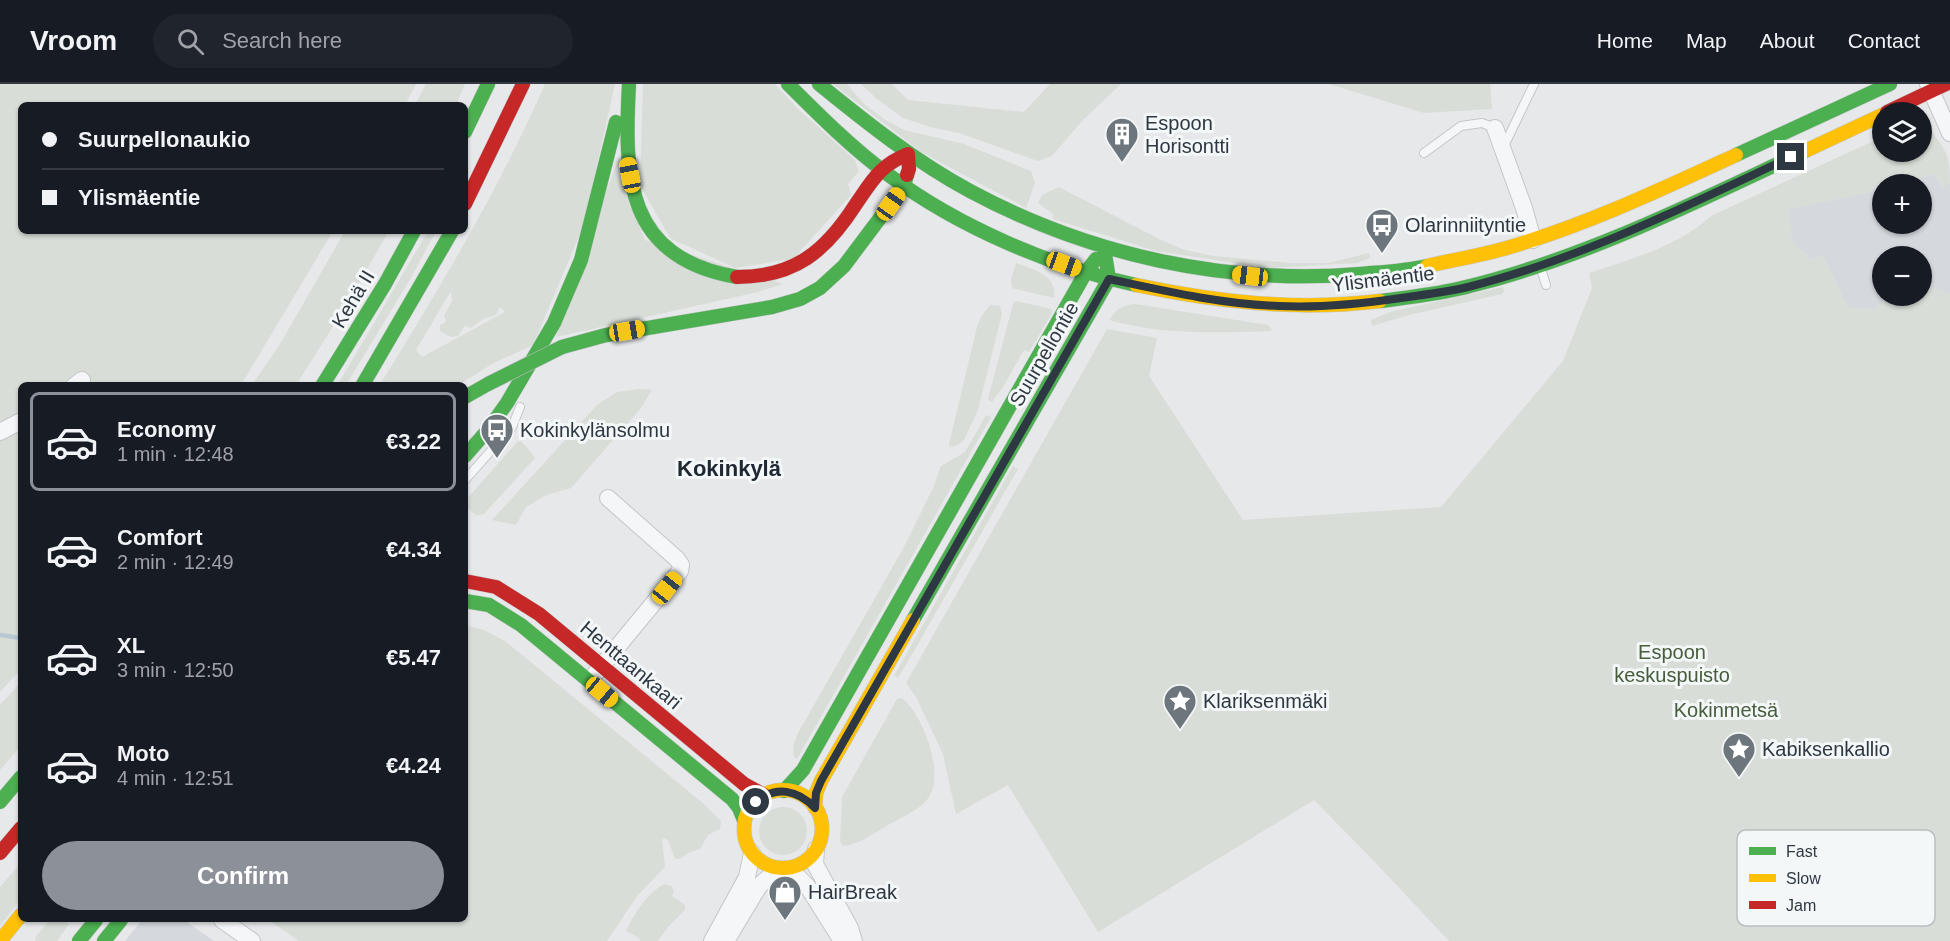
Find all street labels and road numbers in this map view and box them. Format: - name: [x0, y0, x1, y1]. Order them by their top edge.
- street label: Ylismäentie: [1330, 262, 1436, 296]
- street label: Kehä II: [327, 266, 379, 332]
- street label: Suurpellontie: [1005, 298, 1083, 410]
- street label: Henttaankaari: [576, 617, 686, 713]

